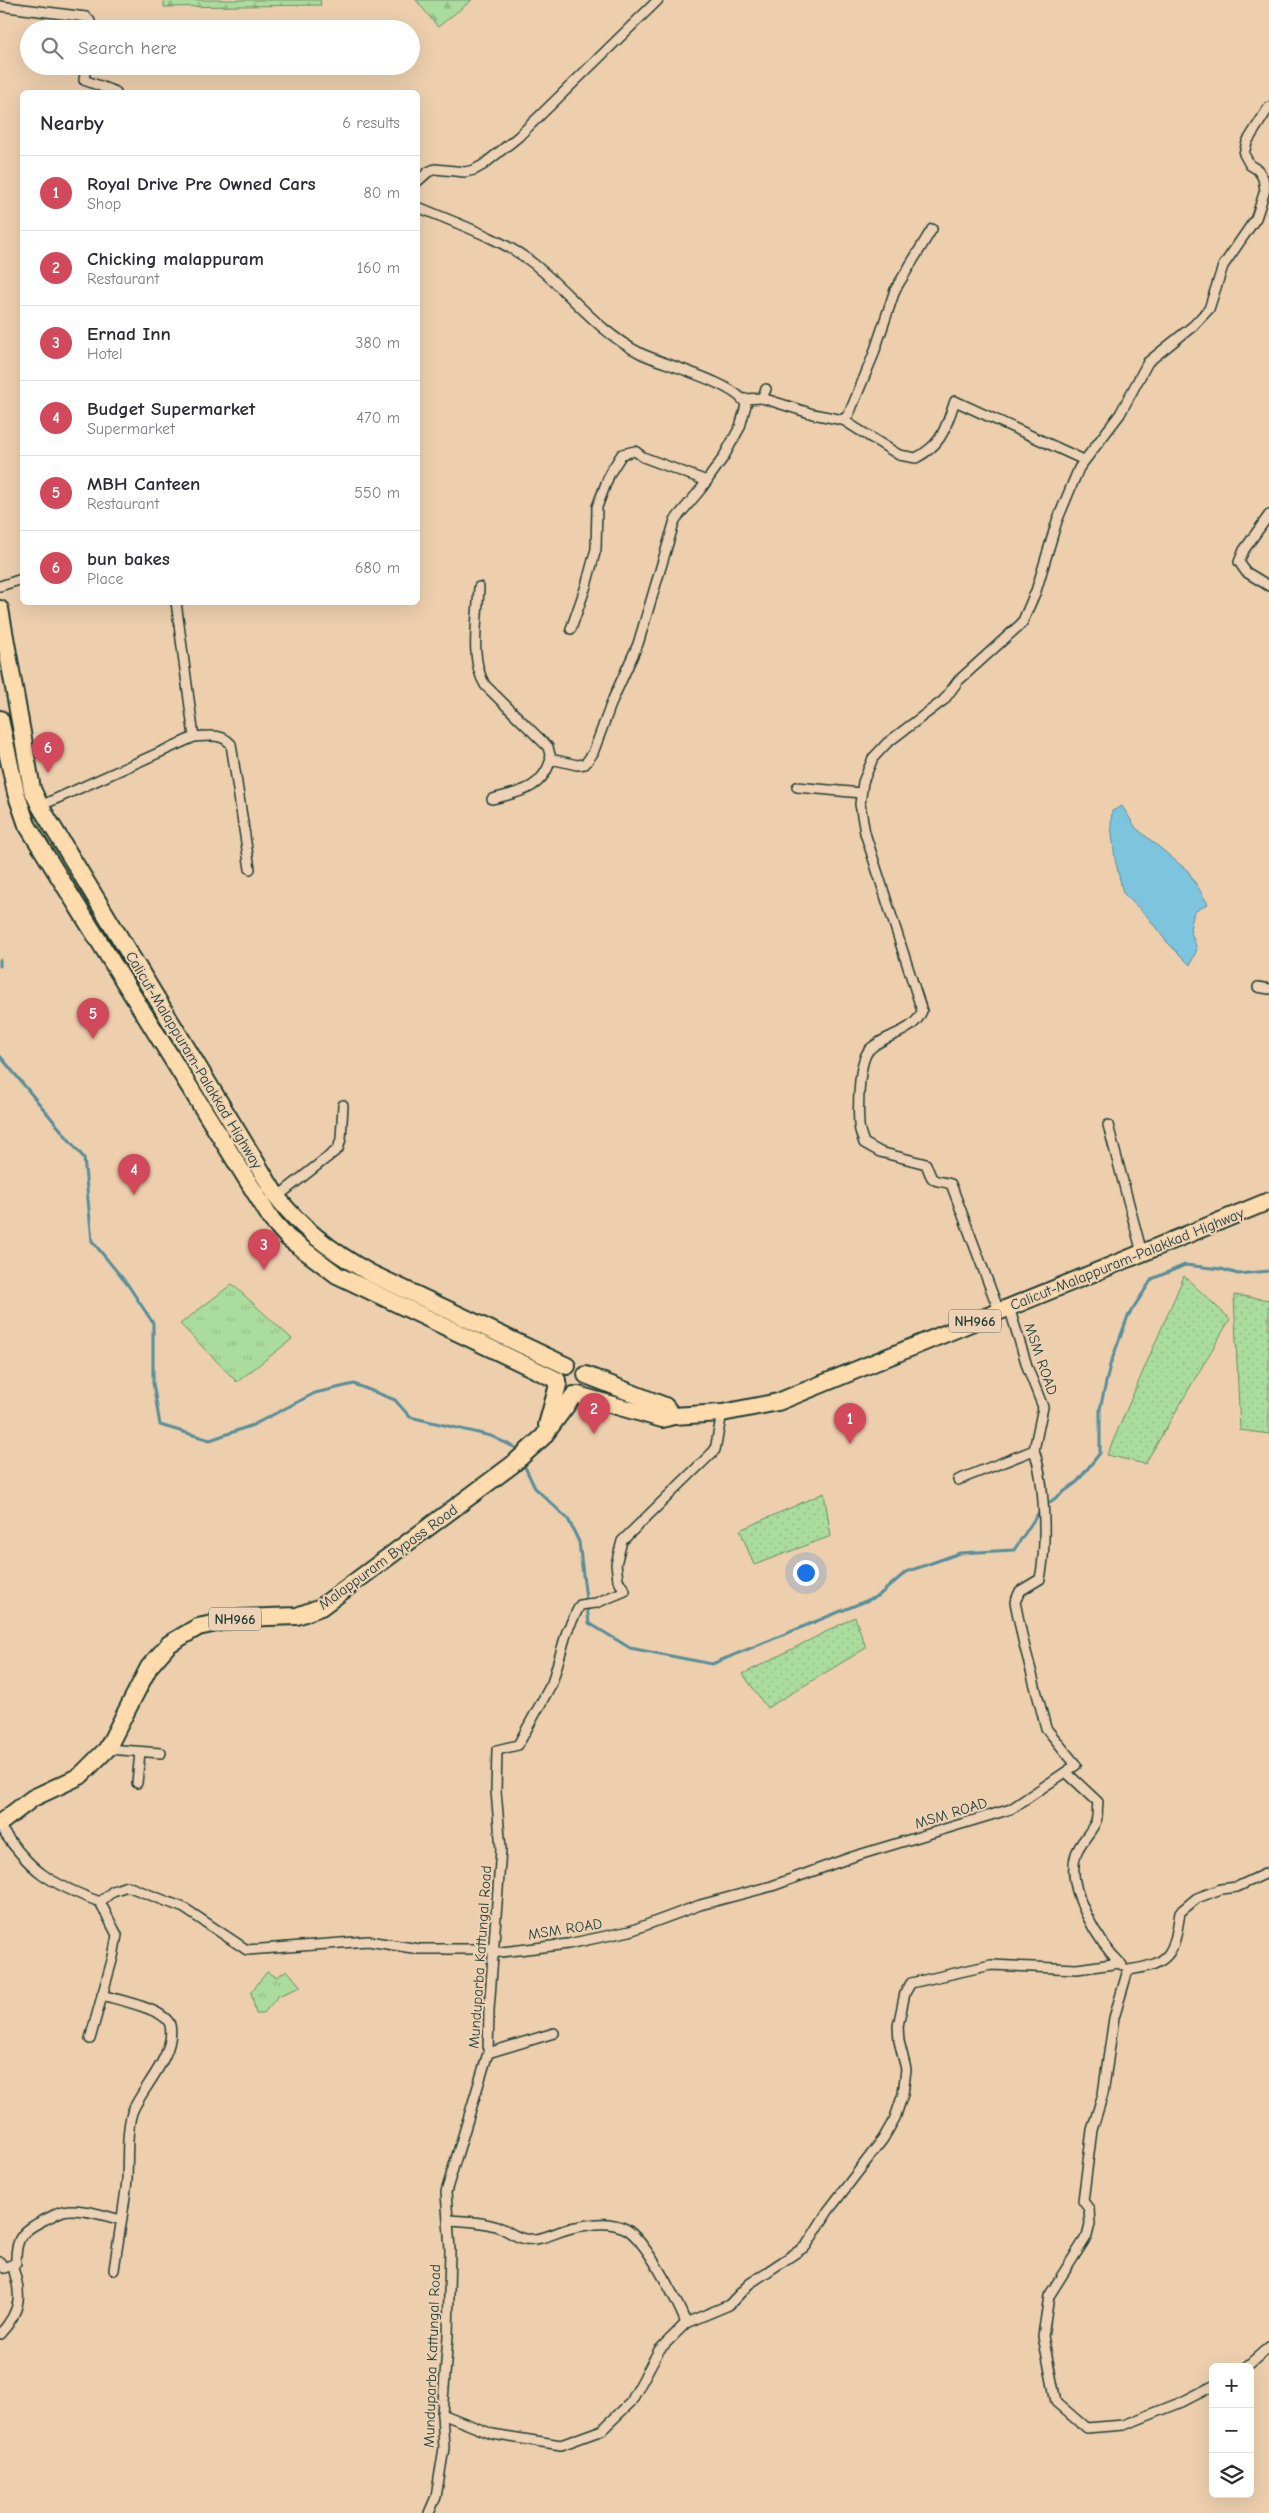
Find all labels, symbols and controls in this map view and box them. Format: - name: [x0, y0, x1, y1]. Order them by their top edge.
- search box: [20, 20, 420, 75]
- icon: search: [38, 34, 66, 62]
- text: Search here: [78, 37, 177, 59]
- text: Nearby: [40, 111, 104, 135]
- text: 6 results: [342, 114, 400, 132]
- text: Royal Drive Pre Owned Cars: [87, 173, 316, 195]
- text: 1: [53, 184, 59, 202]
- text: 80 m: [363, 184, 400, 202]
- text: Shop: [87, 195, 121, 213]
- text: Chicking malappuram: [87, 248, 264, 270]
- text: 2: [52, 259, 60, 277]
- text: 160 m: [357, 259, 400, 277]
- text: Restaurant: [87, 270, 159, 288]
- text: Ernad Inn: [87, 323, 171, 345]
- text: 3: [52, 334, 60, 352]
- text: 380 m: [355, 334, 400, 352]
- text: Hotel: [87, 345, 123, 363]
- text: Budget Supermarket: [87, 398, 255, 420]
- text: 4: [52, 409, 60, 427]
- text: 470 m: [356, 409, 400, 427]
- text: Supermarket: [87, 420, 175, 438]
- text: MBH Canteen: [87, 473, 200, 495]
- text: 5: [52, 484, 60, 502]
- text: 550 m: [354, 484, 400, 502]
- text: Restaurant: [87, 495, 159, 513]
- text: bun bakes: [87, 548, 170, 570]
- text: 6: [52, 559, 60, 577]
- text: 680 m: [355, 559, 400, 577]
- text: Place: [87, 570, 123, 588]
- pin: 6: [32, 732, 64, 773]
- street label: Calicut-Malappuram-Palakkad Highway: [122, 948, 266, 1172]
- pin: 5: [77, 998, 109, 1039]
- pin: 4: [118, 1154, 150, 1195]
- street label: Calicut-Malappuram-Palakkad Highway: [1008, 1204, 1247, 1314]
- pin: 3: [248, 1229, 280, 1270]
- road number: NH966: [949, 1310, 1001, 1332]
- street label: MSM ROAD: [1020, 1321, 1062, 1397]
- pin: 2: [578, 1393, 610, 1434]
- pin: 1: [834, 1403, 866, 1444]
- street label: Malappuram Bypass Road: [315, 1501, 461, 1613]
- your location: [793, 1560, 819, 1586]
- road number: NH966: [209, 1608, 261, 1630]
- street label: MSM ROAD: [912, 1793, 990, 1833]
- street label: Munduparba Kattungal Road: [465, 1865, 495, 2049]
- street label: MSM ROAD: [526, 1914, 604, 1944]
- street label: Munduparba Kattungal Road: [420, 2264, 444, 2448]
- map controls: [1209, 2363, 1254, 2498]
- button: +: [1209, 2363, 1254, 2408]
- button: −: [1209, 2408, 1254, 2453]
- button: layers: [1209, 2453, 1254, 2498]

